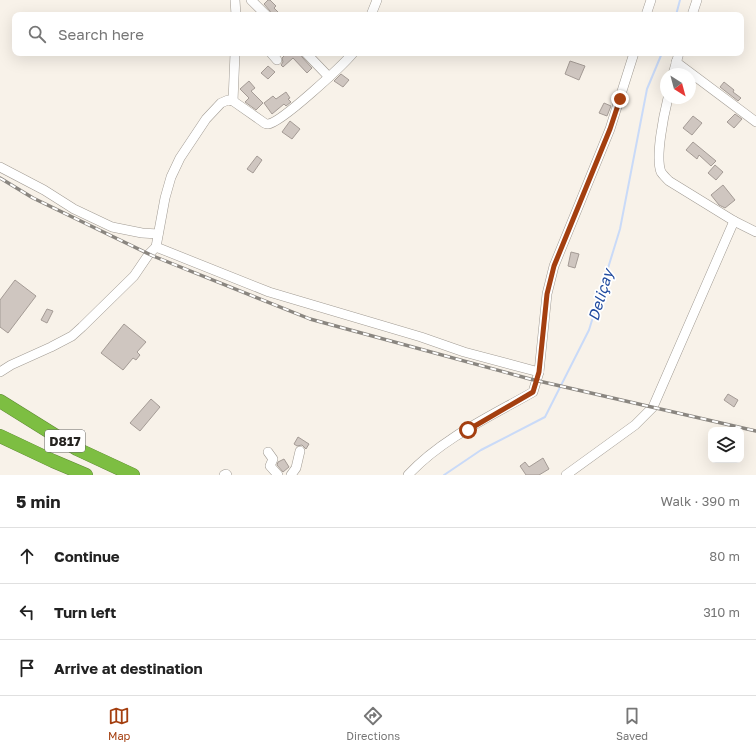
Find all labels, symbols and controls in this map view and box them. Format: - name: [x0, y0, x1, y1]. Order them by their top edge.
- search box: [12, 12, 744, 56]
- icon: search: [26, 23, 48, 45]
- text: Search here: [58, 25, 144, 43]
- north arrow: [660, 68, 696, 104]
- route end: [611, 90, 629, 108]
- water label: Deliçay: [584, 265, 618, 323]
- route start: [459, 421, 477, 439]
- map controls: [708, 427, 744, 463]
- button: layers: [708, 427, 744, 463]
- road number: D817: [45, 430, 85, 452]
- text: 5 min: [16, 491, 60, 512]
- text: Walk · 390 m: [661, 493, 740, 509]
- icon: ahead: [16, 545, 38, 567]
- text: Continue: [54, 547, 120, 565]
- text: 80 m: [709, 548, 740, 564]
- icon: left: [16, 601, 38, 623]
- text: Turn left: [54, 603, 116, 621]
- text: 310 m: [703, 604, 740, 620]
- icon: arrive: [16, 657, 38, 679]
- text: Arrive at destination: [54, 659, 203, 677]
- tab: Map: [108, 705, 130, 742]
- tab: Directions: [346, 705, 400, 742]
- tab: Saved: [616, 705, 648, 742]

